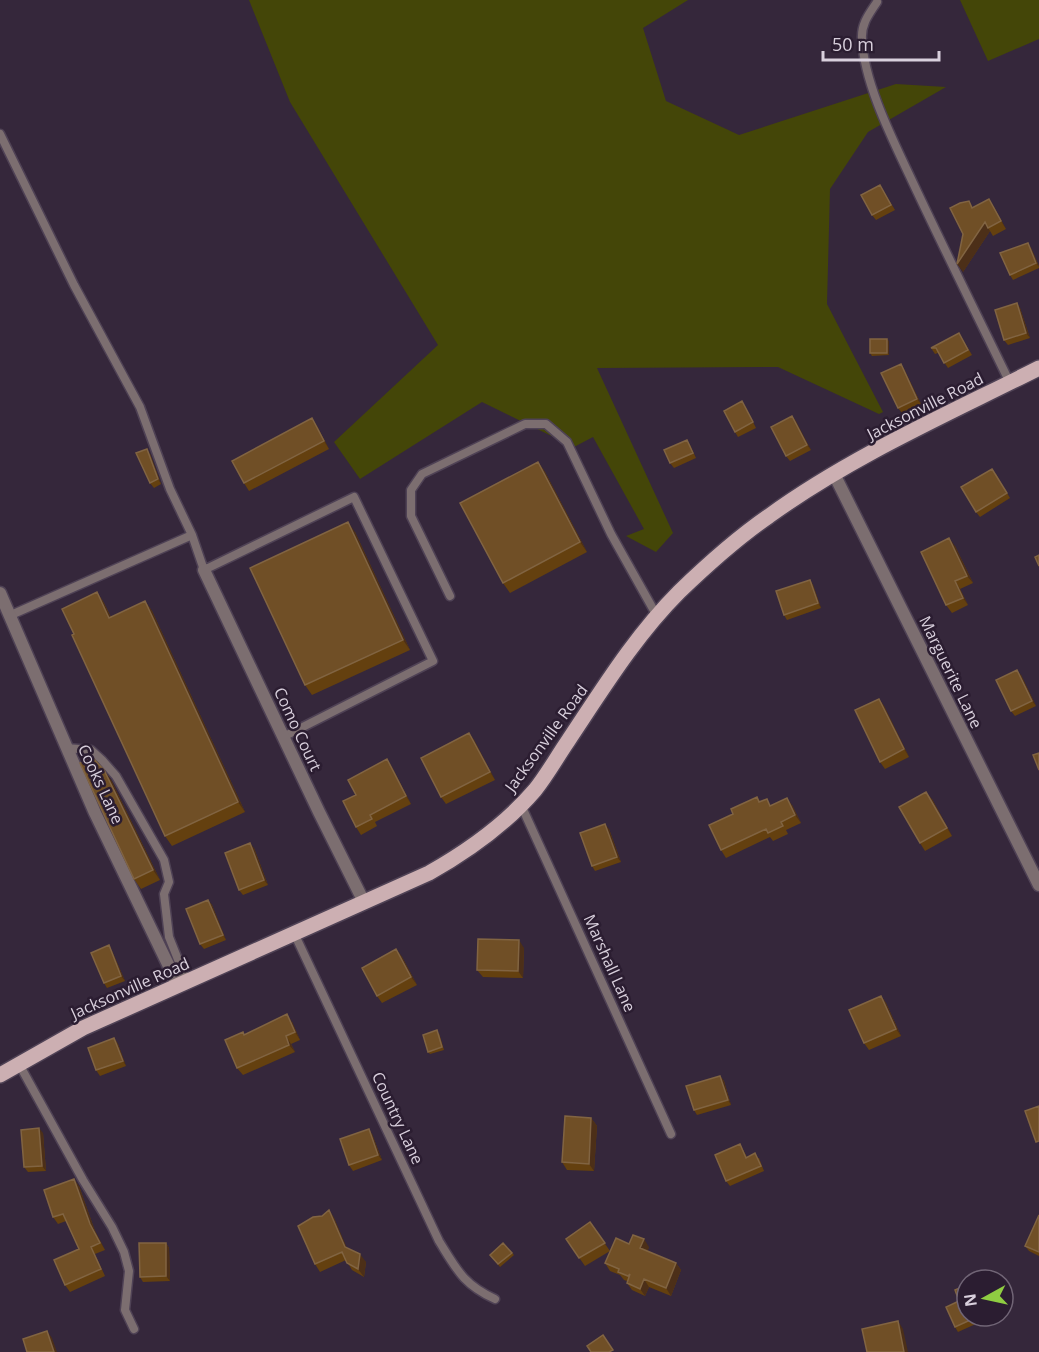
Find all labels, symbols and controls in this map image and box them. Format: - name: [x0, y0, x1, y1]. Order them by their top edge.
- scale bar: [823, 24, 938, 62]
- text: 50 m: [832, 32, 874, 56]
- street label: Jacksonville Road: [861, 367, 987, 446]
- street label: Marguerite Lane: [914, 612, 988, 732]
- street label: Jacksonville Road: [498, 680, 592, 798]
- street label: Como Court: [269, 684, 327, 775]
- street label: Cooks Lane: [73, 741, 129, 827]
- street label: Marshall Lane: [579, 911, 641, 1015]
- street label: Jacksonville Road: [65, 952, 193, 1025]
- street label: Country Lane: [367, 1068, 429, 1168]
- north arrow: [955, 1268, 1015, 1328]
- text: N: [958, 1292, 982, 1308]

